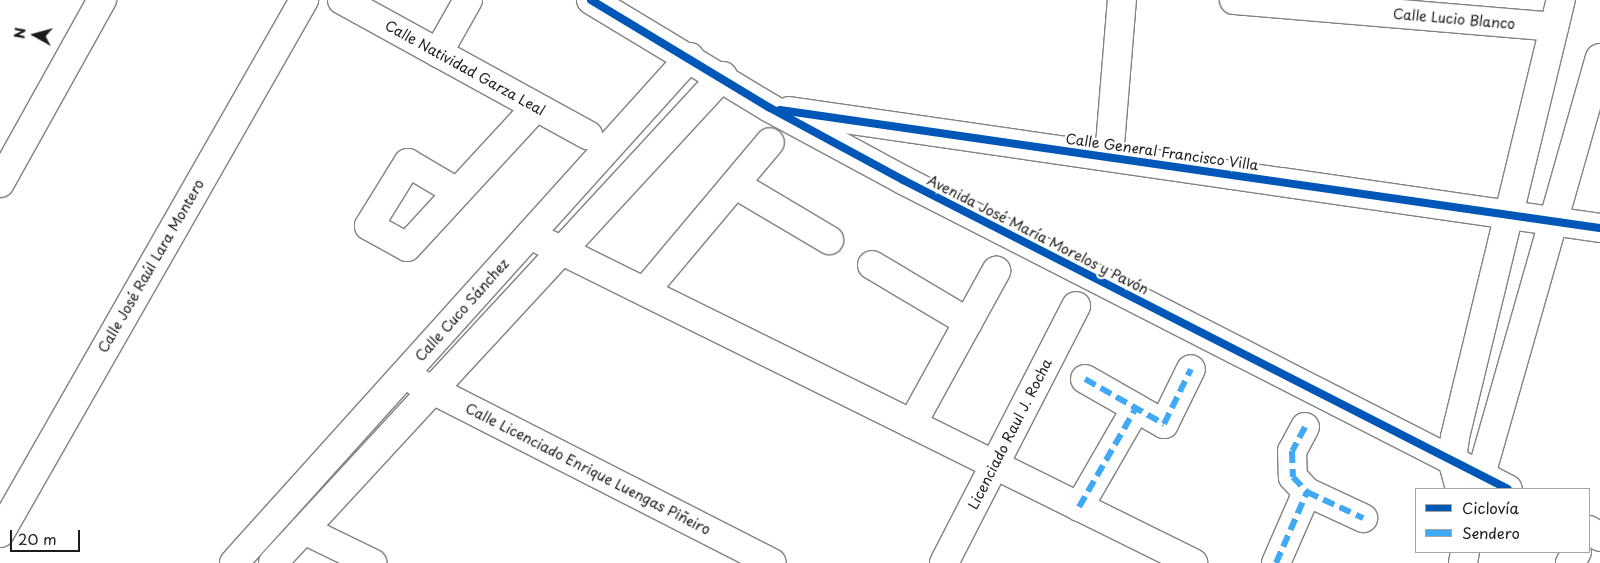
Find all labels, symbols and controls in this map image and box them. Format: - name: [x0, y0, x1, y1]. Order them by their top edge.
- street label: Calle Lucio Blanco: [1392, 5, 1516, 33]
- north arrow: [10, 10, 60, 60]
- street label: Calle Natividad Garza Leal: [381, 17, 549, 119]
- text: N: [9, 26, 31, 40]
- street label: Calle General Francisco Villa: [1064, 130, 1260, 174]
- street label: Avenida José María Morelos y Pavón: [924, 171, 1152, 299]
- street label: Calle José Raúl Lara Montero: [94, 176, 208, 356]
- street label: Calle Cuco Sánchez: [412, 255, 512, 365]
- street label: Licenciado Raul J. Rocha: [965, 356, 1055, 512]
- street label: Calle Licenciado Enrique Luengas Piñeiro: [462, 399, 714, 539]
- legend: [1415, 488, 1590, 553]
- text: Ciclovía: [1462, 496, 1519, 519]
- scale bar: [12, 520, 82, 552]
- text: Sendero: [1462, 521, 1520, 544]
- text: 20 m: [18, 527, 57, 550]

